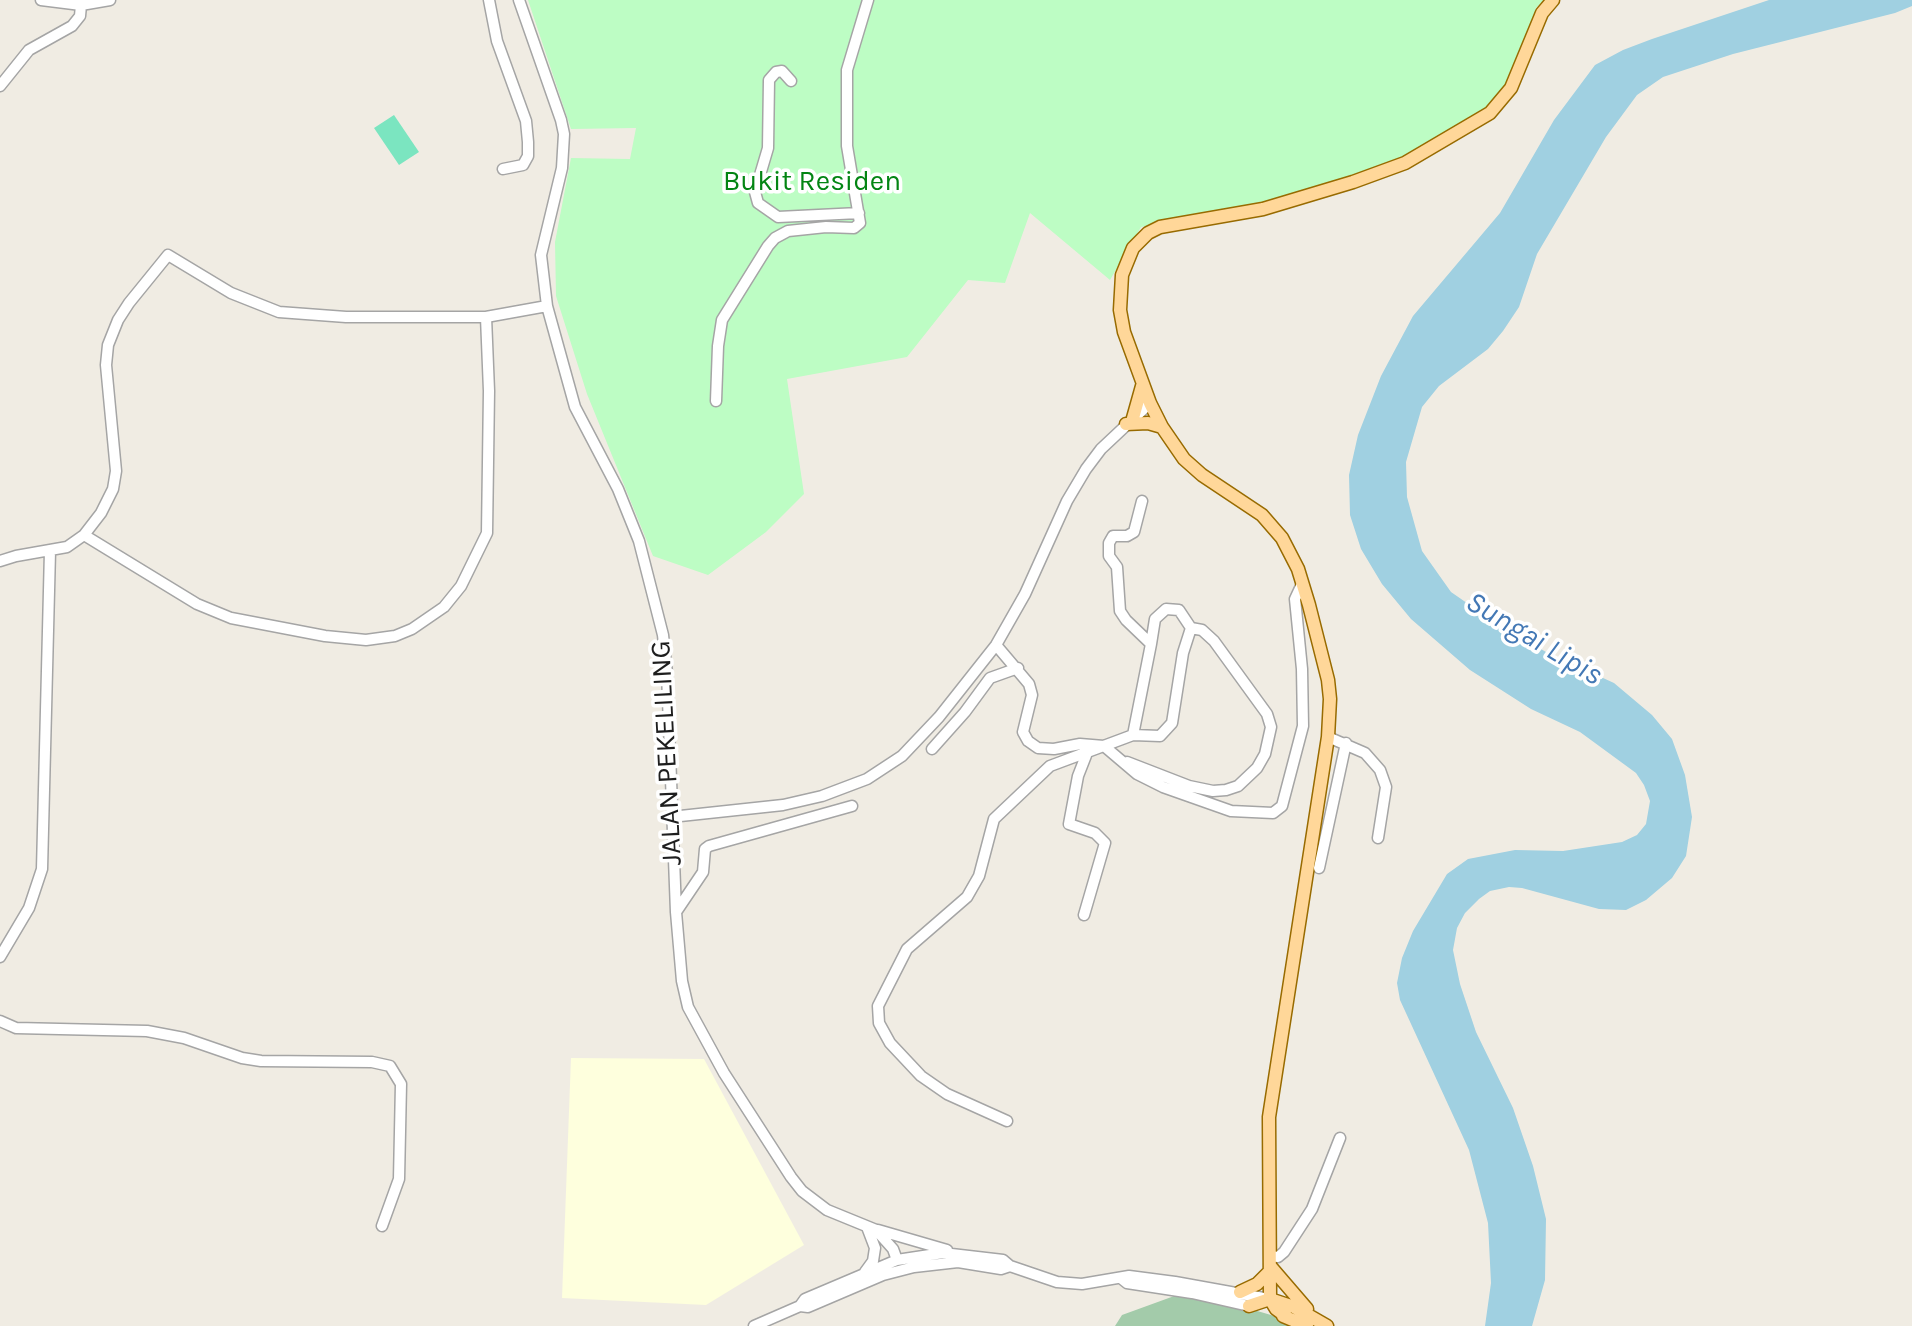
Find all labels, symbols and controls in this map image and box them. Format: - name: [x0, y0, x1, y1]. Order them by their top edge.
- park label: Bukit Residen: [723, 165, 901, 199]
- water label: Sungai Lipis: [1459, 584, 1609, 694]
- street label: JALAN PEKELILING: [644, 640, 690, 866]

